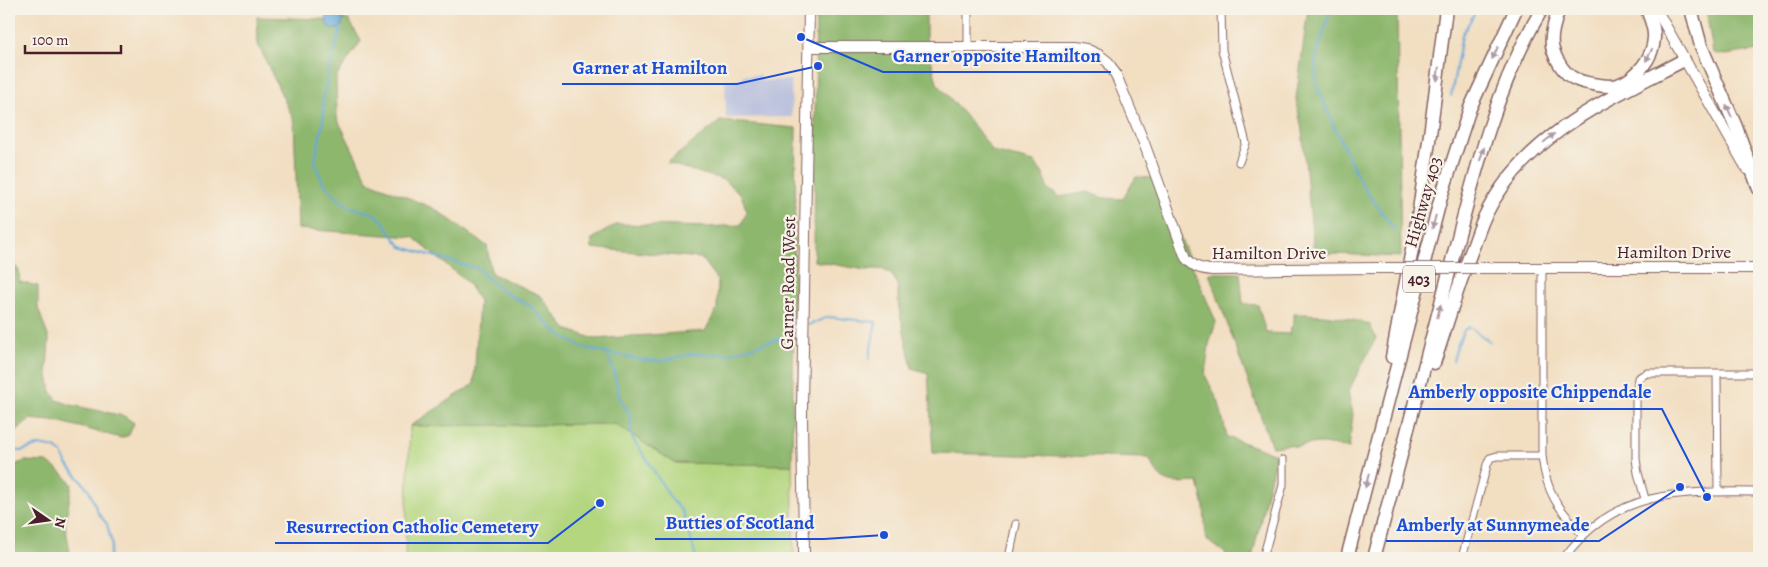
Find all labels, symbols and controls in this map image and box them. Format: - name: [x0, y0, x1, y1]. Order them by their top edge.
- scale bar: [25, 22, 121, 54]
- text: 100 m: [32, 30, 69, 50]
- callout: Garner opposite Hamilton: [883, 38, 1111, 72]
- text: Garner opposite Hamilton: [893, 43, 1101, 69]
- one-way arrow: [1490, 46, 1498, 60]
- one-way arrow: [1645, 48, 1653, 62]
- callout: Garner at Hamilton: [562, 50, 737, 84]
- text: Garner at Hamilton: [573, 55, 728, 81]
- one-way arrow: [1434, 67, 1442, 83]
- one-way arrow: [1724, 104, 1732, 118]
- one-way arrow: [1542, 132, 1555, 143]
- one-way arrow: [1478, 146, 1486, 161]
- street label: Highway 403: [1399, 153, 1447, 251]
- one-way arrow: [1430, 214, 1438, 229]
- street label: Garner Road West: [775, 216, 801, 350]
- street label: Hamilton Drive: [1617, 240, 1731, 264]
- street label: Hamilton Drive: [1212, 241, 1326, 265]
- road number: 403: [1403, 266, 1435, 292]
- one-way arrow: [1436, 303, 1444, 318]
- callout: Amberly opposite Chippendale: [1398, 375, 1662, 409]
- text: Amberly opposite Chippendale: [1407, 379, 1652, 405]
- one-way arrow: [1363, 473, 1371, 488]
- north arrow: [22, 494, 72, 544]
- callout: Butties of Scotland: [655, 505, 824, 539]
- callout: Amberly at Sunnymeade: [1386, 507, 1599, 541]
- callout: Resurrection Catholic Cemetery: [275, 509, 548, 543]
- text: Butties of Scotland: [666, 510, 815, 536]
- text: Amberly at Sunnymeade: [1396, 512, 1590, 538]
- text: Resurrection Catholic Cemetery: [286, 514, 540, 540]
- text: N: [50, 516, 71, 530]

